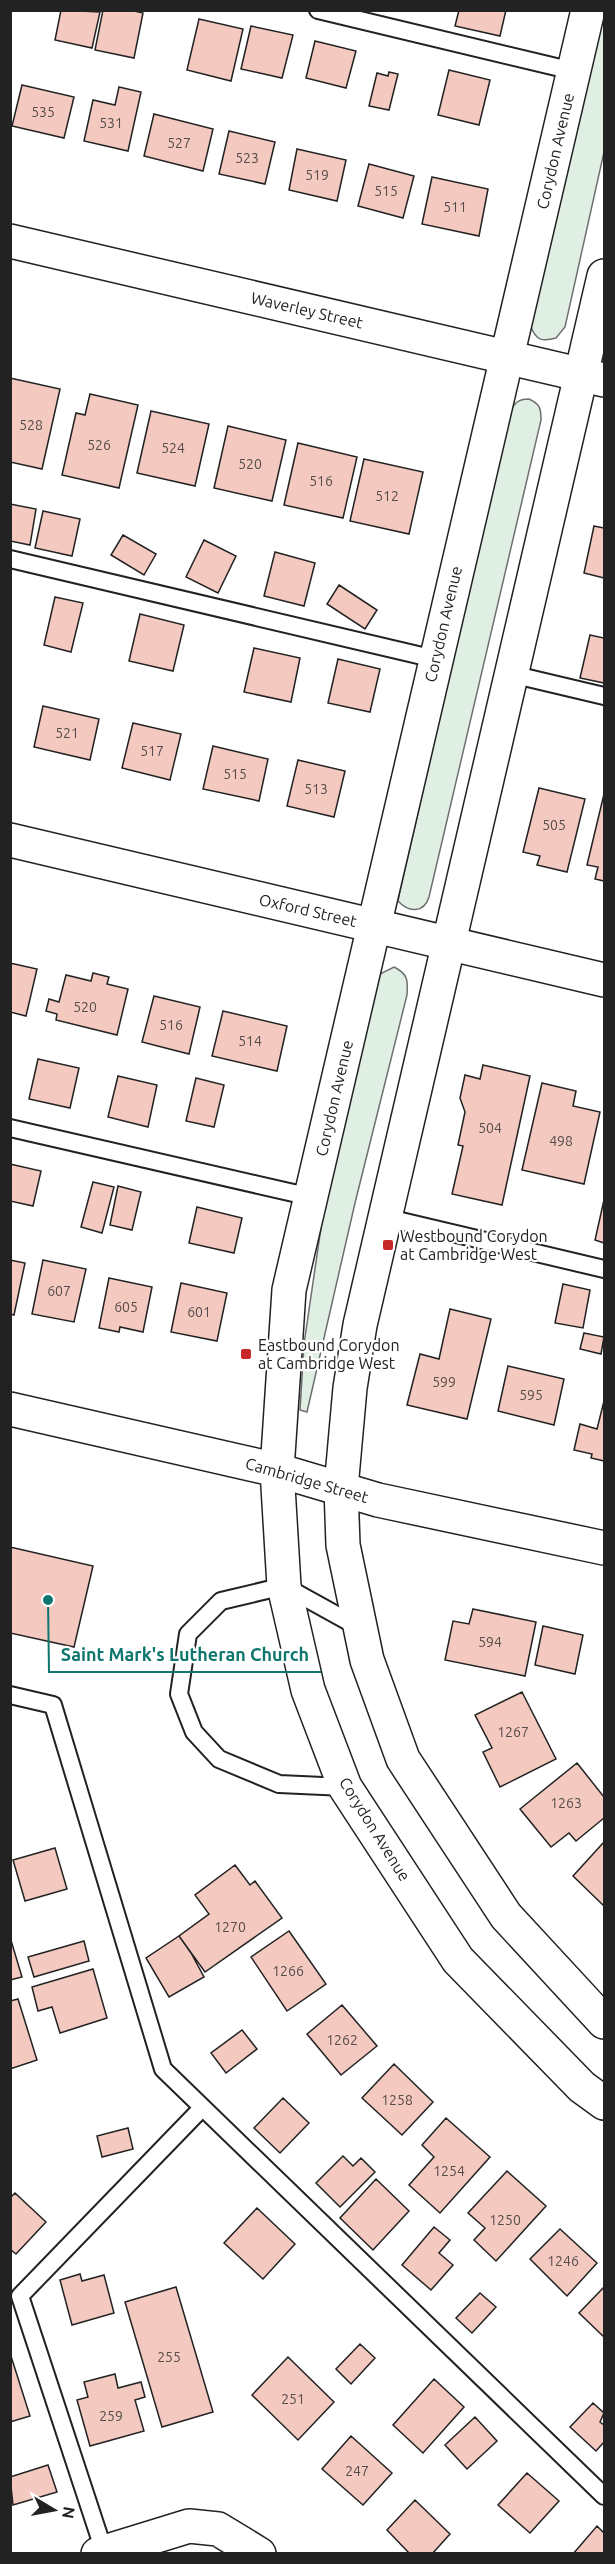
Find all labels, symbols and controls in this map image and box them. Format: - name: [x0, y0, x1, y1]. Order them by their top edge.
- street label: Corydon Avenue: [533, 91, 577, 211]
- house number: 535: [31, 104, 55, 120]
- house number: 531: [99, 115, 123, 131]
- house number: 527: [167, 135, 191, 151]
- house number: 523: [235, 150, 259, 166]
- house number: 519: [305, 167, 329, 183]
- house number: 515: [374, 183, 398, 199]
- house number: 511: [443, 199, 467, 215]
- street label: Waverley Street: [249, 288, 365, 332]
- house number: 528: [19, 417, 43, 433]
- house number: 526: [87, 437, 111, 453]
- house number: 524: [161, 440, 185, 456]
- house number: 520: [238, 456, 262, 472]
- house number: 516: [309, 473, 333, 489]
- house number: 512: [375, 488, 399, 504]
- street label: Corydon Avenue: [421, 564, 465, 684]
- house number: 521: [55, 725, 79, 741]
- house number: 517: [140, 743, 164, 759]
- house number: 515: [223, 766, 247, 782]
- house number: 513: [304, 781, 328, 797]
- house number: 505: [542, 817, 566, 833]
- street label: Oxford Street: [257, 890, 359, 930]
- house number: 520: [73, 999, 97, 1015]
- house number: 516: [159, 1017, 183, 1033]
- house number: 514: [238, 1033, 262, 1049]
- street label: Corydon Avenue: [312, 1038, 356, 1158]
- house number: 504: [478, 1120, 502, 1136]
- house number: 498: [549, 1133, 573, 1149]
- place label: Westbound Corydon at Cambridge West: [400, 1227, 548, 1263]
- marker: Westbound Corydon at Cambridge West: [381, 1238, 395, 1252]
- house number: 607: [47, 1283, 71, 1299]
- house number: 605: [114, 1299, 138, 1315]
- house number: 601: [187, 1304, 211, 1320]
- place label: Eastbound Corydon at Cambridge West: [258, 1336, 400, 1372]
- marker: Eastbound Corydon at Cambridge West: [239, 1347, 253, 1361]
- house number: 599: [432, 1374, 456, 1390]
- house number: 595: [519, 1387, 543, 1403]
- street label: Cambridge Street: [244, 1454, 371, 1506]
- house number: 594: [478, 1634, 502, 1650]
- callout: Saint Mark's Lutheran Church: [49, 1636, 321, 1672]
- text: Saint Mark's Lutheran Church: [61, 1644, 309, 1664]
- house number: 1267: [497, 1724, 529, 1740]
- street label: Corydon Avenue: [336, 1774, 414, 1884]
- house number: 1263: [550, 1795, 582, 1811]
- house number: 1270: [214, 1919, 246, 1935]
- house number: 1266: [272, 1963, 304, 1979]
- house number: 1262: [326, 2032, 358, 2048]
- house number: 1258: [381, 2092, 413, 2108]
- house number: 1254: [433, 2163, 465, 2179]
- house number: 1250: [489, 2212, 521, 2228]
- house number: 1246: [547, 2253, 579, 2269]
- house number: 255: [157, 2349, 181, 2365]
- house number: 251: [281, 2391, 305, 2407]
- house number: 259: [99, 2408, 123, 2424]
- house number: 247: [345, 2463, 369, 2479]
- north arrow: [24, 2480, 84, 2540]
- text: N: [59, 2505, 79, 2520]

